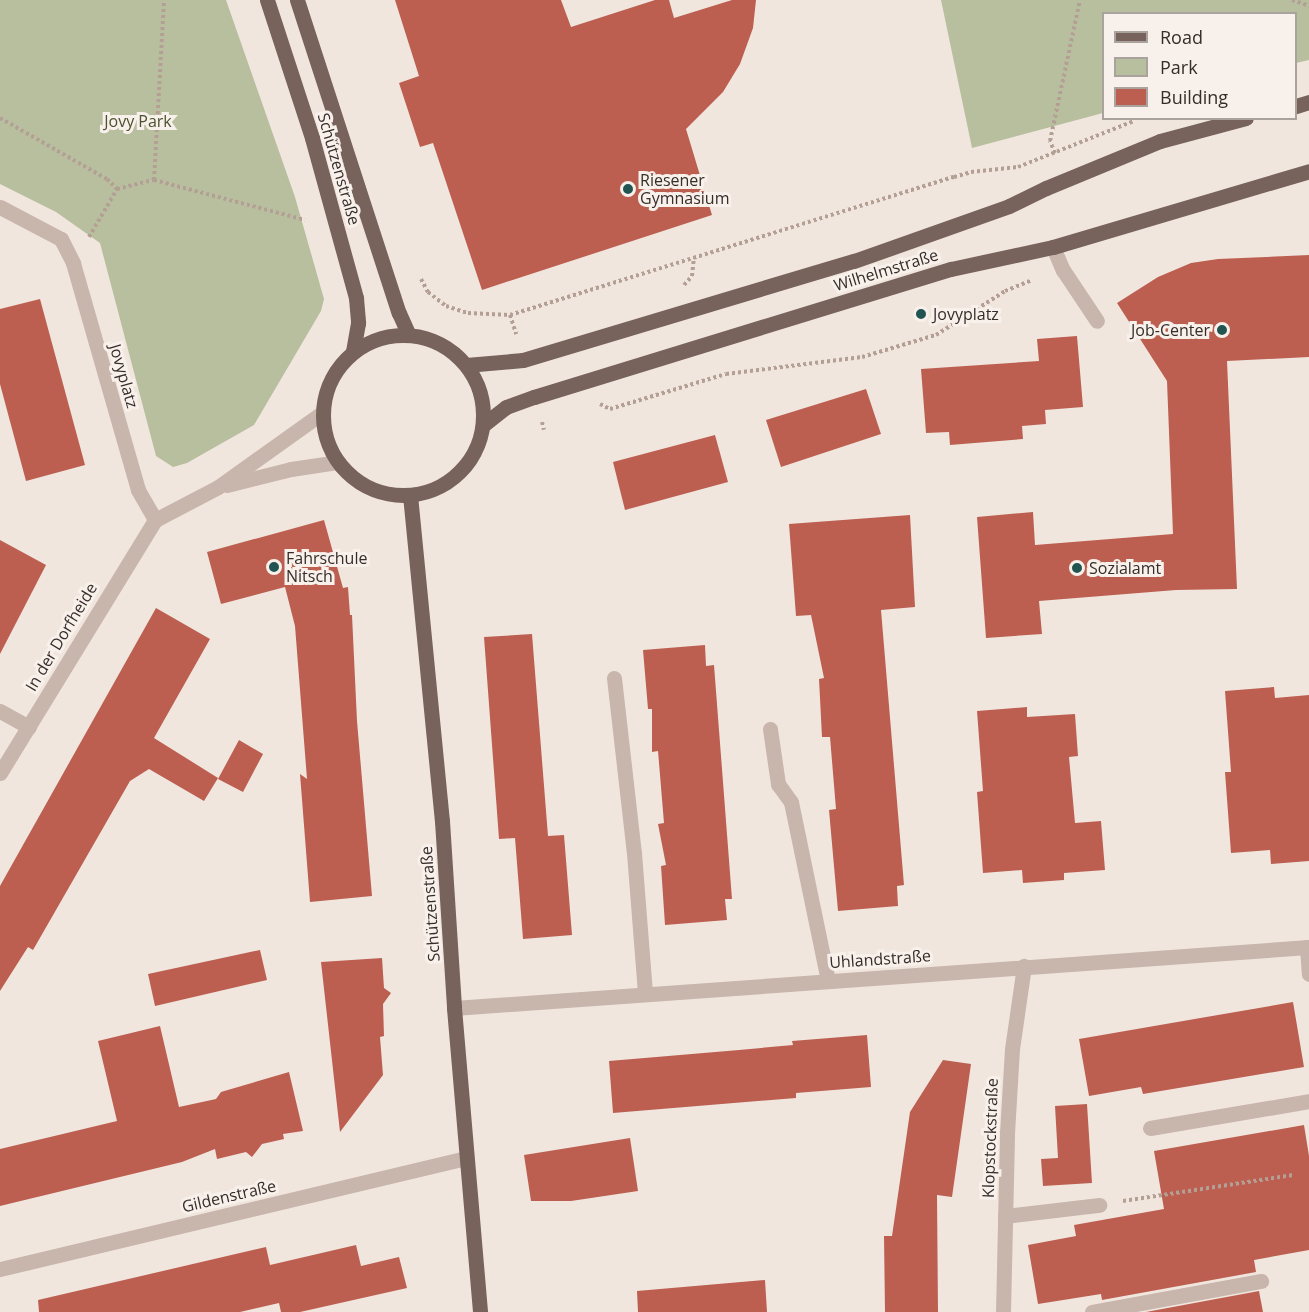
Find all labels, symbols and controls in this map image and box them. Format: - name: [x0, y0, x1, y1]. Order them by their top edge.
- legend: [1102, 12, 1297, 120]
- text: Road: [1160, 25, 1203, 49]
- text: Park: [1160, 55, 1198, 79]
- text: Building: [1160, 85, 1228, 109]
- park label: Jovy Park: [104, 111, 172, 131]
- street label: Schützenstraße: [314, 111, 364, 227]
- place label: Riesener Gymnasium: [640, 170, 729, 208]
- marker: Riesener Gymnasium: [621, 182, 635, 196]
- street label: Wilhelmstraße: [831, 245, 941, 295]
- place label: Jovyplatz: [933, 304, 999, 324]
- marker: Jovyplatz: [914, 307, 928, 321]
- place label: Job-Center: [1131, 320, 1210, 340]
- marker: Job-Center: [1215, 323, 1229, 337]
- street label: Jovyplatz: [106, 342, 142, 410]
- place label: Fahrschule Nitsch: [286, 548, 367, 586]
- place label: Sozialamt: [1089, 558, 1161, 578]
- marker: Fahrschule Nitsch: [267, 560, 281, 574]
- marker: Sozialamt: [1070, 561, 1084, 575]
- street label: In der Dorfheide: [21, 579, 101, 695]
- street label: Schützenstraße: [416, 846, 444, 962]
- street label: Uhlandstraße: [829, 946, 931, 972]
- street label: Klopstockstraße: [978, 1078, 1002, 1198]
- street label: Gildenstraße: [180, 1176, 278, 1216]

